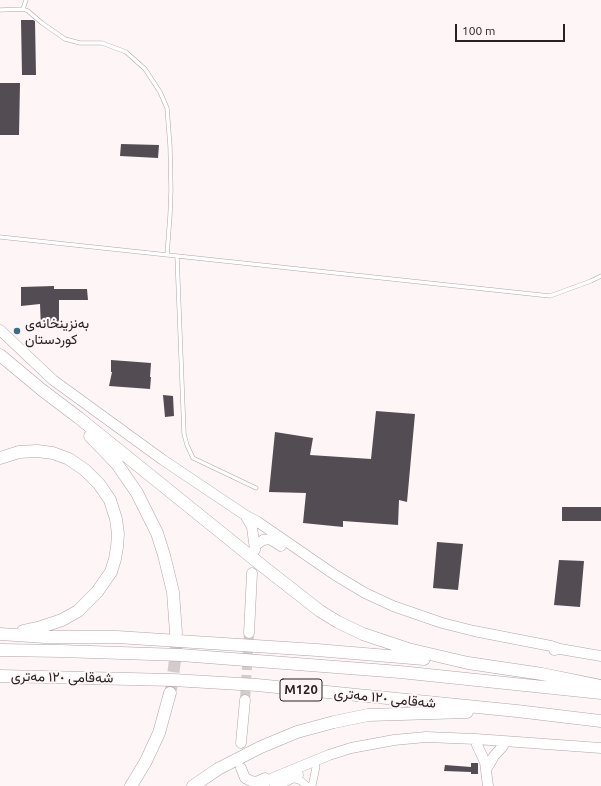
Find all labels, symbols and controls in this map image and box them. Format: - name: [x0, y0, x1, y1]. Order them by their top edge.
- scale bar: [457, 16, 567, 42]
- text: 100 m: [462, 24, 495, 37]
- place label: بەنزینخانەی کوردستان: [25, 315, 89, 348]
- marker: بەنزینخانەی کوردستان: [12, 326, 22, 336]
- street label: شەقامی ١٢٠ مەتری: [11, 668, 113, 686]
- road number: M120: [280, 679, 322, 701]
- street label: شەقامی ١٢٠ مەتری: [333, 684, 437, 712]

